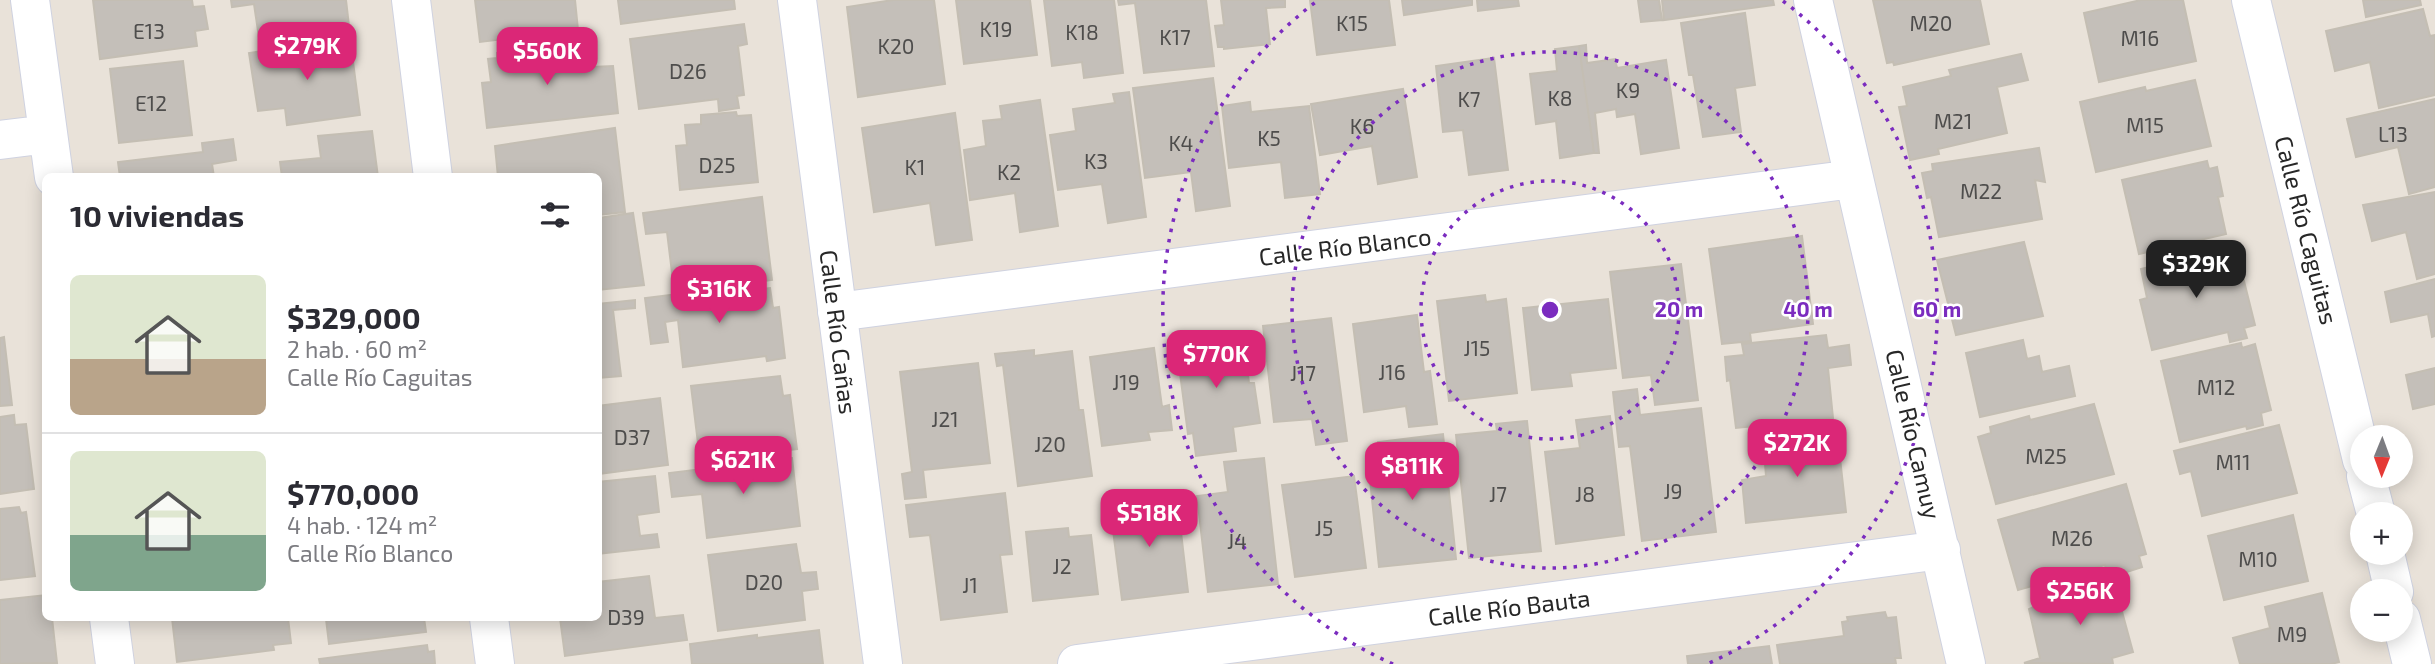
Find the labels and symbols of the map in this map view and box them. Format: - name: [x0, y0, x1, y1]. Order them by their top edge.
- house number: K15: [1336, 10, 1368, 35]
- house number: M20: [1910, 10, 1952, 35]
- house number: K19: [980, 16, 1012, 41]
- house number: E13: [133, 18, 165, 43]
- house number: K18: [1065, 19, 1099, 44]
- pin: $279K: [258, 22, 356, 82]
- house number: K17: [1159, 24, 1191, 49]
- house number: M16: [2121, 25, 2159, 50]
- pin: $560K: [498, 28, 596, 87]
- house number: K20: [878, 33, 914, 58]
- house number: D26: [669, 58, 707, 83]
- house number: K9: [1616, 77, 1640, 102]
- house number: K8: [1547, 85, 1573, 110]
- house number: K7: [1457, 86, 1481, 111]
- house number: E12: [135, 90, 167, 115]
- house number: M21: [1934, 108, 1972, 133]
- house number: M15: [2126, 112, 2164, 137]
- house number: K6: [1350, 113, 1374, 138]
- house number: L13: [2378, 121, 2408, 146]
- house number: K5: [1257, 125, 1281, 150]
- house number: K4: [1169, 130, 1193, 155]
- street label: Calle Río Caguitas: [2270, 133, 2344, 327]
- house number: K3: [1084, 148, 1108, 173]
- house number: D25: [698, 152, 736, 177]
- house number: K1: [905, 154, 925, 179]
- house number: K2: [997, 159, 1021, 184]
- house number: M22: [1960, 178, 2002, 203]
- street label: Calle Río Blanco: [1257, 221, 1433, 271]
- pin: $329K: [2147, 240, 2245, 300]
- street label: Calle Río Cañas: [815, 248, 863, 416]
- pin: $316K: [670, 266, 768, 325]
- text: 20 m: [1655, 296, 1703, 321]
- text: 40 m: [1783, 296, 1833, 321]
- text: 60 m: [1913, 296, 1961, 321]
- centre of rings: [1538, 298, 1562, 322]
- pin: $770K: [1167, 330, 1265, 390]
- house number: J15: [1464, 335, 1490, 360]
- street label: Calle Río Camuy: [1880, 346, 1948, 522]
- house number: J16: [1378, 359, 1406, 384]
- house number: J17: [1290, 360, 1316, 385]
- house number: J19: [1112, 369, 1140, 394]
- house number: M12: [2197, 374, 2235, 399]
- house number: J21: [931, 406, 959, 431]
- pin: $272K: [1748, 420, 1846, 479]
- house number: D37: [614, 424, 650, 449]
- north arrow: [2350, 425, 2413, 488]
- house number: J20: [1034, 431, 1066, 456]
- pin: $621K: [694, 436, 792, 496]
- pin: $811K: [1363, 442, 1461, 502]
- house number: M25: [2025, 443, 2067, 468]
- house number: M11: [2215, 449, 2251, 474]
- house number: J9: [1663, 478, 1683, 503]
- house number: J7: [1489, 481, 1507, 506]
- house number: J8: [1575, 481, 1595, 506]
- pin: $518K: [1100, 490, 1198, 549]
- house number: J5: [1315, 515, 1333, 540]
- house number: M26: [2051, 525, 2093, 550]
- house number: J4: [1227, 528, 1247, 553]
- house number: M10: [2238, 546, 2278, 571]
- house number: J2: [1053, 553, 1071, 578]
- pin: $256K: [2031, 568, 2129, 627]
- house number: D20: [745, 569, 783, 594]
- house number: J1: [962, 572, 978, 597]
- street label: Calle Río Bauta: [1426, 583, 1592, 631]
- house number: D39: [607, 604, 645, 629]
- house number: M9: [2277, 621, 2307, 646]

